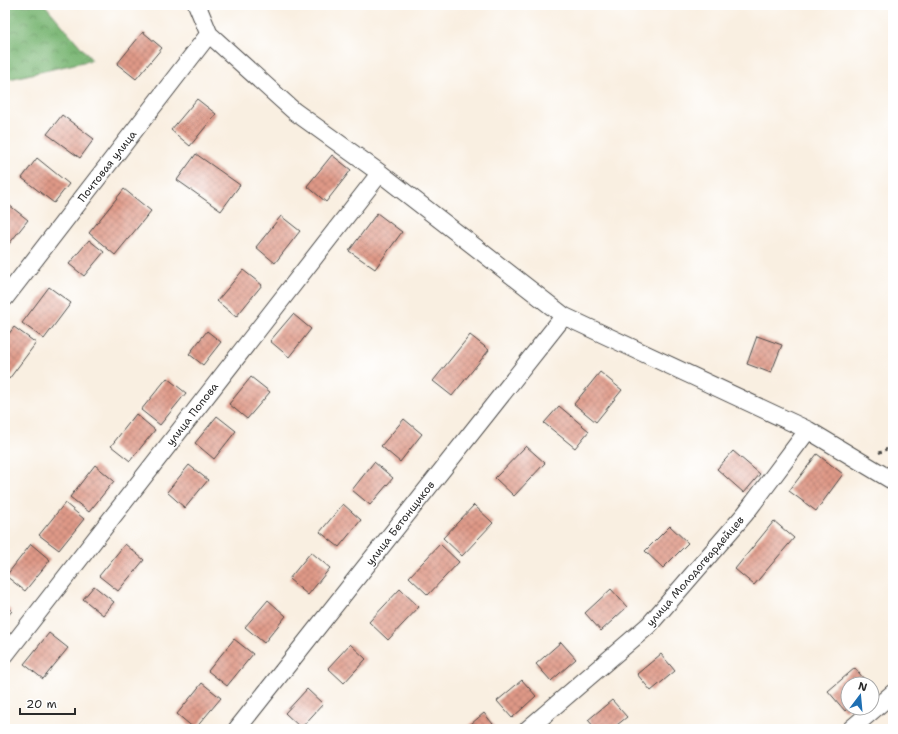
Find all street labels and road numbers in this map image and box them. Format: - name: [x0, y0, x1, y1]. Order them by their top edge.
- street label: Почтовая улица: [75, 127, 140, 205]
- street label: улица Попова: [163, 379, 222, 449]
- street label: улица Бетонщиков: [363, 478, 438, 569]
- street label: улица Молодогвардейцев: [643, 513, 748, 630]

